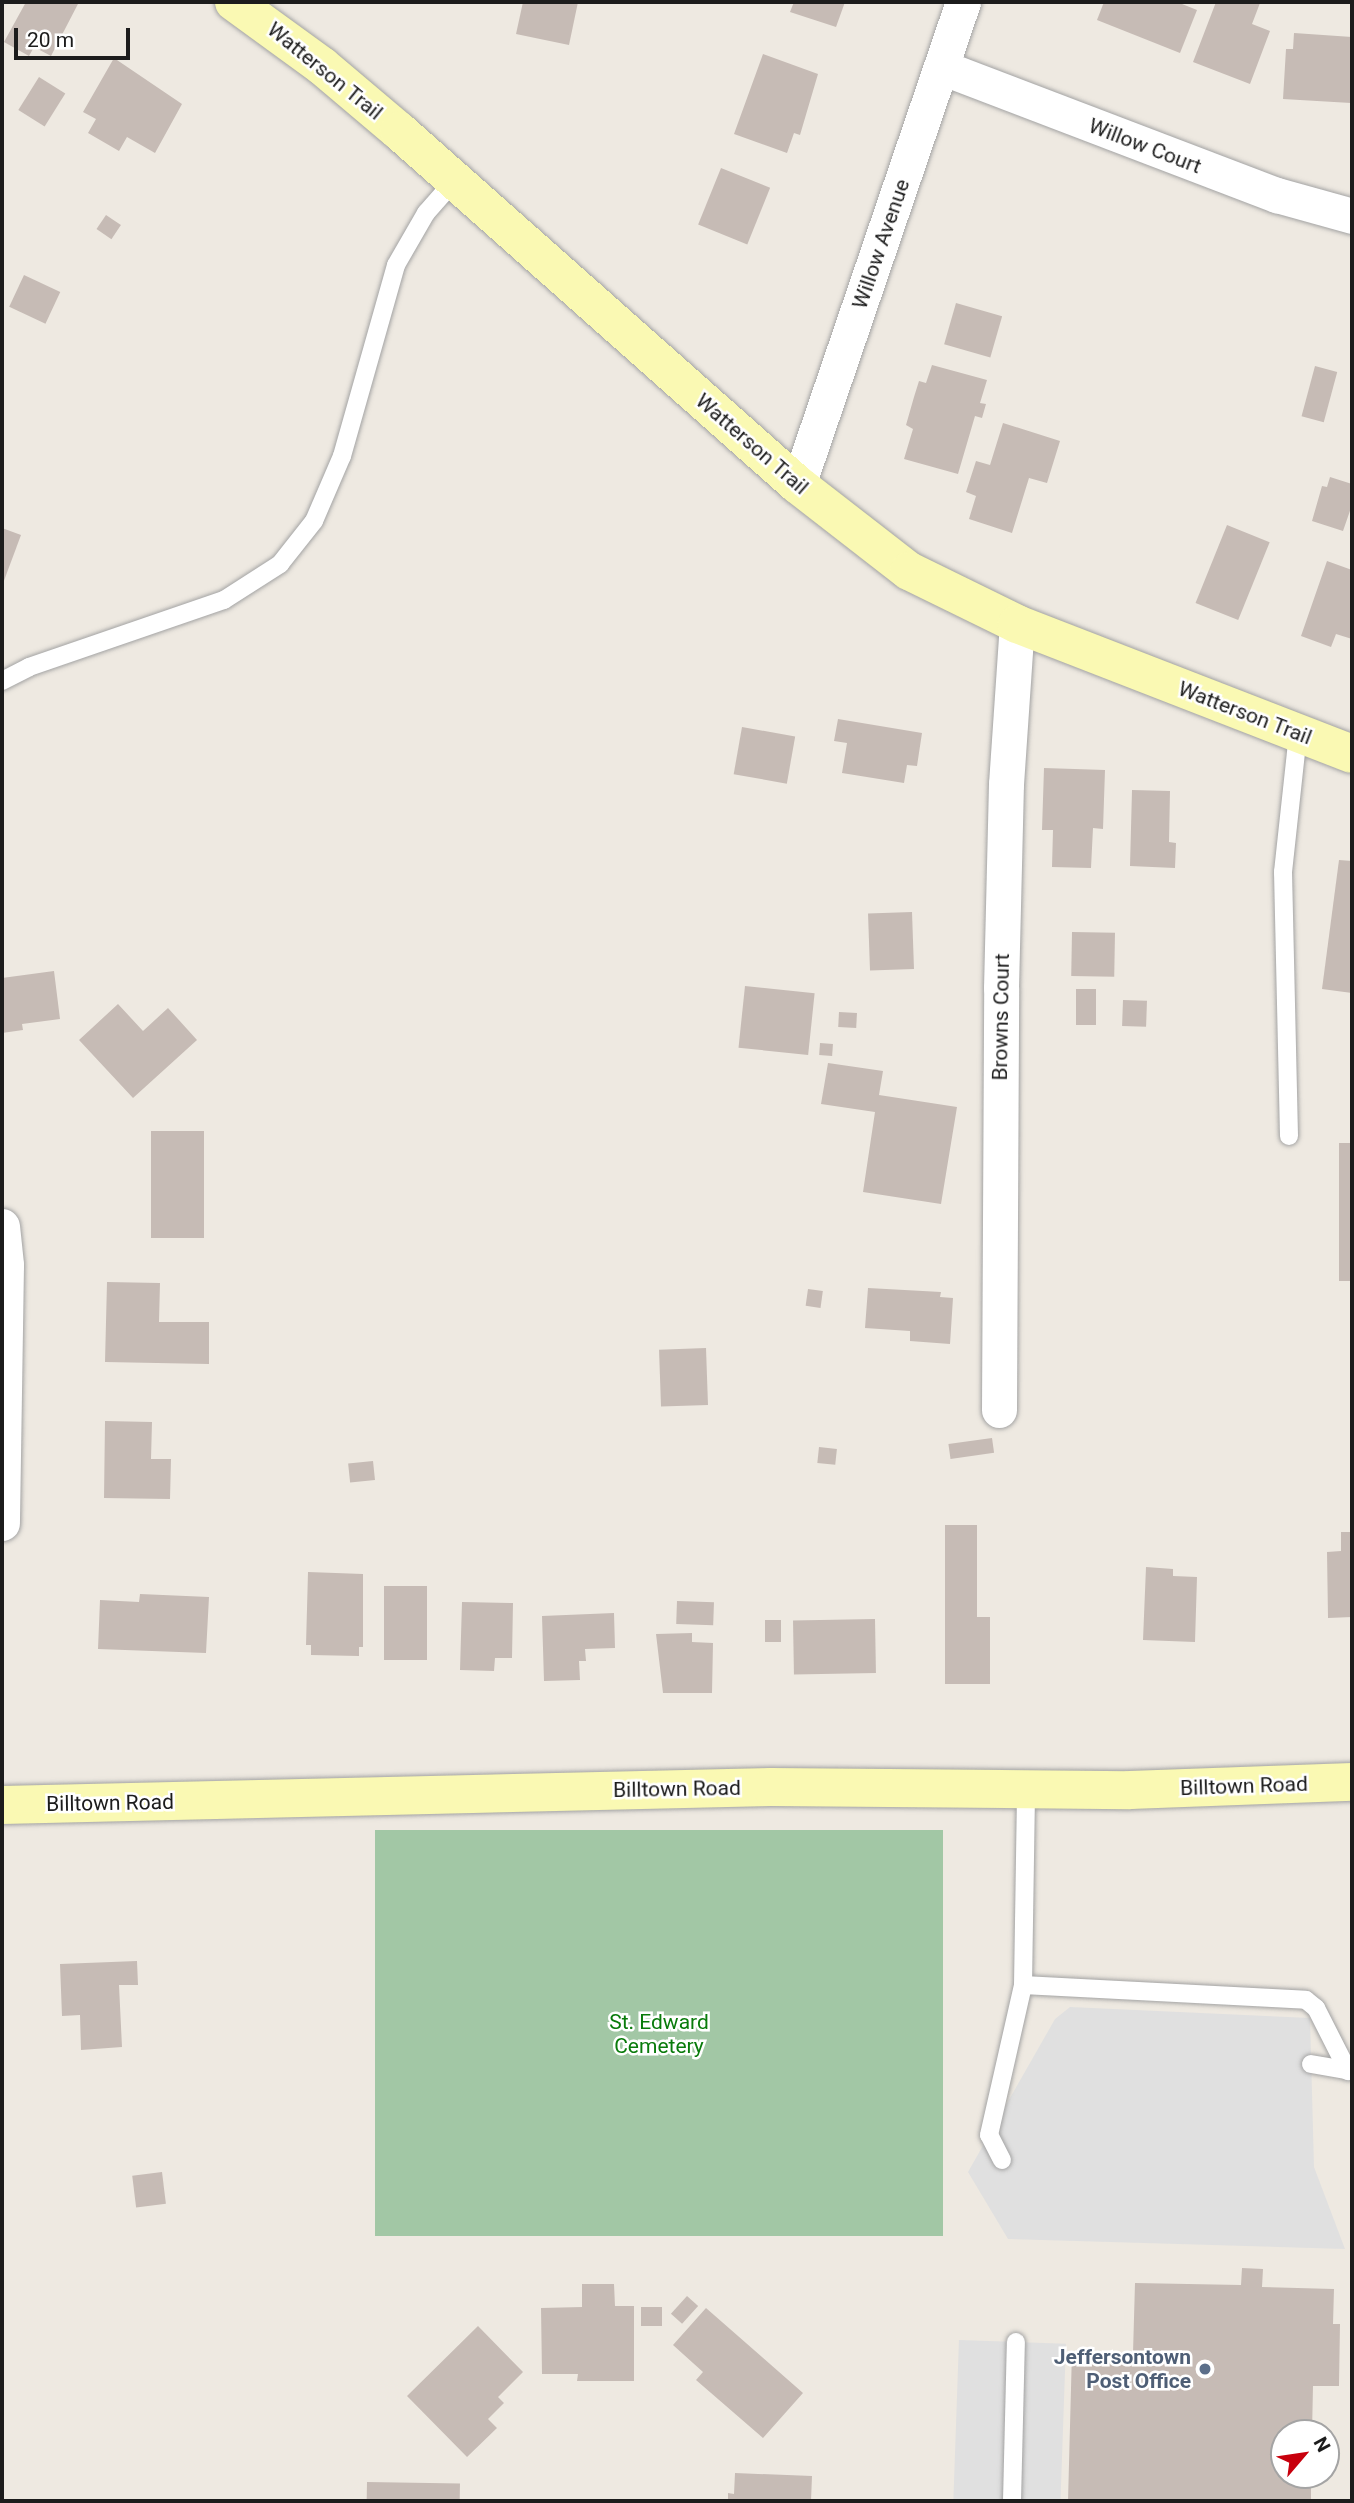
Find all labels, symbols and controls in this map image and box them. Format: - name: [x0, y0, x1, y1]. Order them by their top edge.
- scale bar: [18, 14, 133, 58]
- street label: Watterson Trail: [262, 17, 388, 125]
- text: 20 m: [27, 28, 74, 52]
- street label: Willow Court: [1085, 113, 1205, 179]
- street label: Willow Avenue: [847, 176, 915, 312]
- street label: Watterson Trail: [690, 388, 814, 500]
- street label: Watterson Trail: [1174, 676, 1316, 750]
- street label: Browns Court: [987, 953, 1015, 1081]
- street label: Billtown Road: [1180, 1771, 1308, 1801]
- street label: Billtown Road: [613, 1775, 741, 1803]
- street label: Billtown Road: [46, 1789, 174, 1817]
- park label: St. Edward Cemetery: [609, 2009, 709, 2059]
- place label: Jeffersontown Post Office: [1054, 2344, 1191, 2394]
- marker: Jeffersontown Post Office: [1197, 2361, 1213, 2377]
- north arrow: [1270, 2419, 1340, 2489]
- text: N: [1309, 2433, 1335, 2456]

